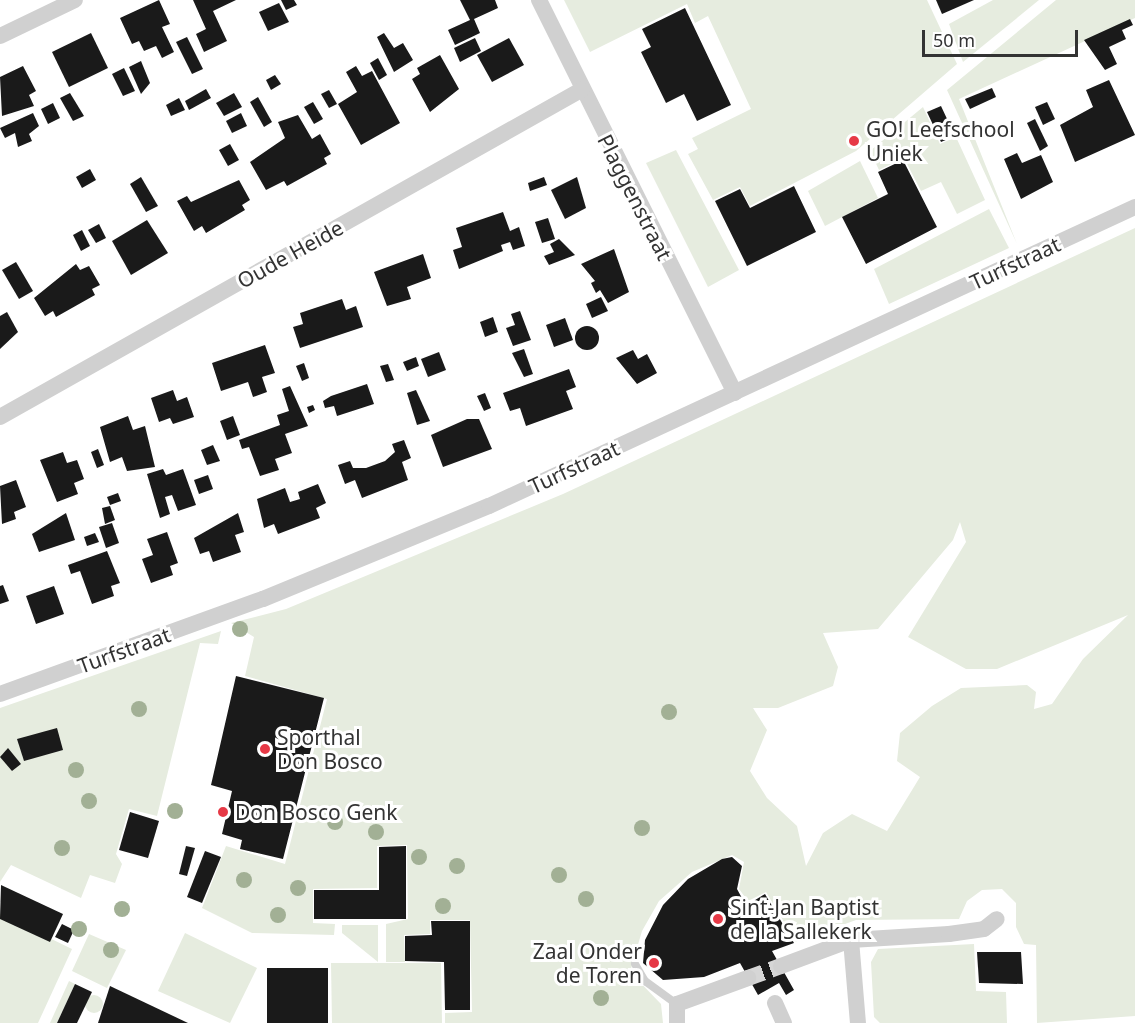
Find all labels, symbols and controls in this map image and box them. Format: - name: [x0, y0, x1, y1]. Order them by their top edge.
- scale bar: [925, 18, 1081, 56]
- text: 50 m: [933, 28, 975, 52]
- place label: GO! Leefschool Uniek: [866, 116, 1015, 166]
- street label: Plaggenstraat: [593, 130, 677, 264]
- marker: GO! Leefschool Uniek: [847, 134, 861, 148]
- street label: Oude Heide: [233, 215, 347, 293]
- street label: Turfstraat: [966, 231, 1064, 295]
- street label: Turfstraat: [525, 435, 623, 499]
- street label: Turfstraat: [74, 622, 174, 678]
- place label: Sporthal Don Bosco: [277, 724, 383, 774]
- marker: Sporthal Don Bosco: [258, 742, 272, 756]
- place label: Don Bosco Genk: [235, 799, 397, 825]
- marker: Don Bosco Genk: [216, 805, 230, 819]
- place label: Sint-Jan Baptist de la Sallekerk: [730, 894, 879, 944]
- marker: Sint-Jan Baptist de la Sallekerk: [711, 912, 725, 926]
- place label: Zaal Onder de Toren: [533, 938, 642, 988]
- marker: Zaal Onder de Toren: [647, 956, 661, 970]

